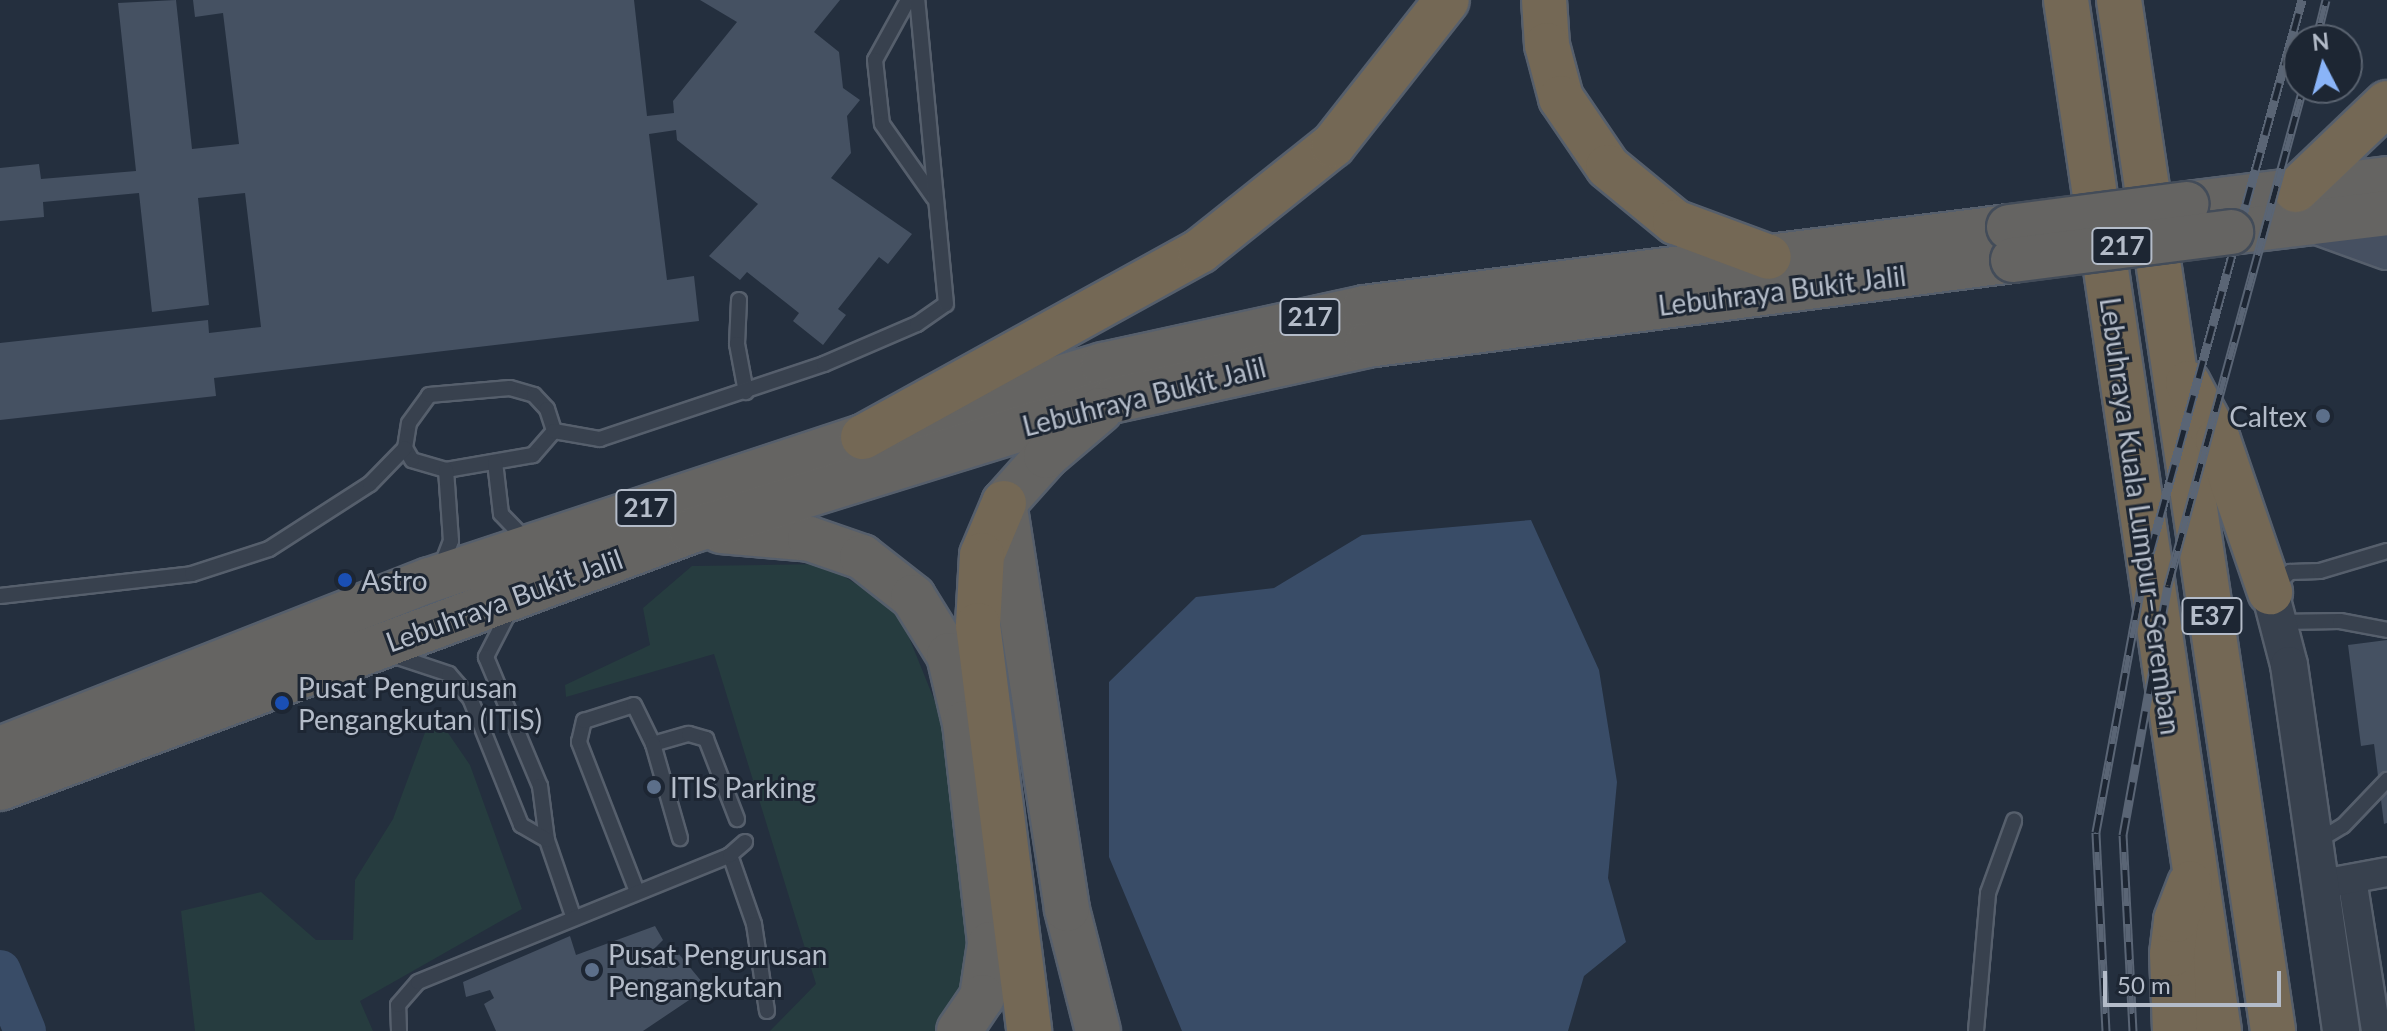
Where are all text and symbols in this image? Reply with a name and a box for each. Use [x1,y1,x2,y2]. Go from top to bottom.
north arrow [2283,24,2363,104]
text: N [2311,27,2330,56]
road number: 217 [2090,224,2154,268]
street label: Lebuhraya Bukit Jalil [1656,258,1908,322]
road number: 217 [1278,295,1342,339]
street label: Lebuhraya Kuala Lumpur–Seremban [2094,295,2188,737]
street label: Lebuhraya Bukit Jalil [1018,349,1270,443]
place label: Caltex [2229,399,2307,433]
marker: Caltex [2314,407,2332,425]
road number: 217 [614,486,678,530]
street label: Lebuhraya Bukit Jalil [381,541,627,659]
place label: Astro [361,563,428,597]
marker: Astro [336,571,354,589]
road number: E37 [2180,594,2244,638]
place label: Pusat Pengurusan Pengangkutan (ITIS) [298,670,542,736]
marker: Pusat Pengurusan Pengangkutan (ITIS) [273,694,291,712]
place label: ITIS Parking [670,770,816,804]
marker: ITIS Parking [645,778,663,796]
place label: Pusat Pengurusan Pengangkutan [608,937,827,1003]
scale bar [2107,955,2285,1005]
marker: Pusat Pengurusan Pengangkutan [583,961,601,979]
text: 50 m [2117,970,2171,999]

